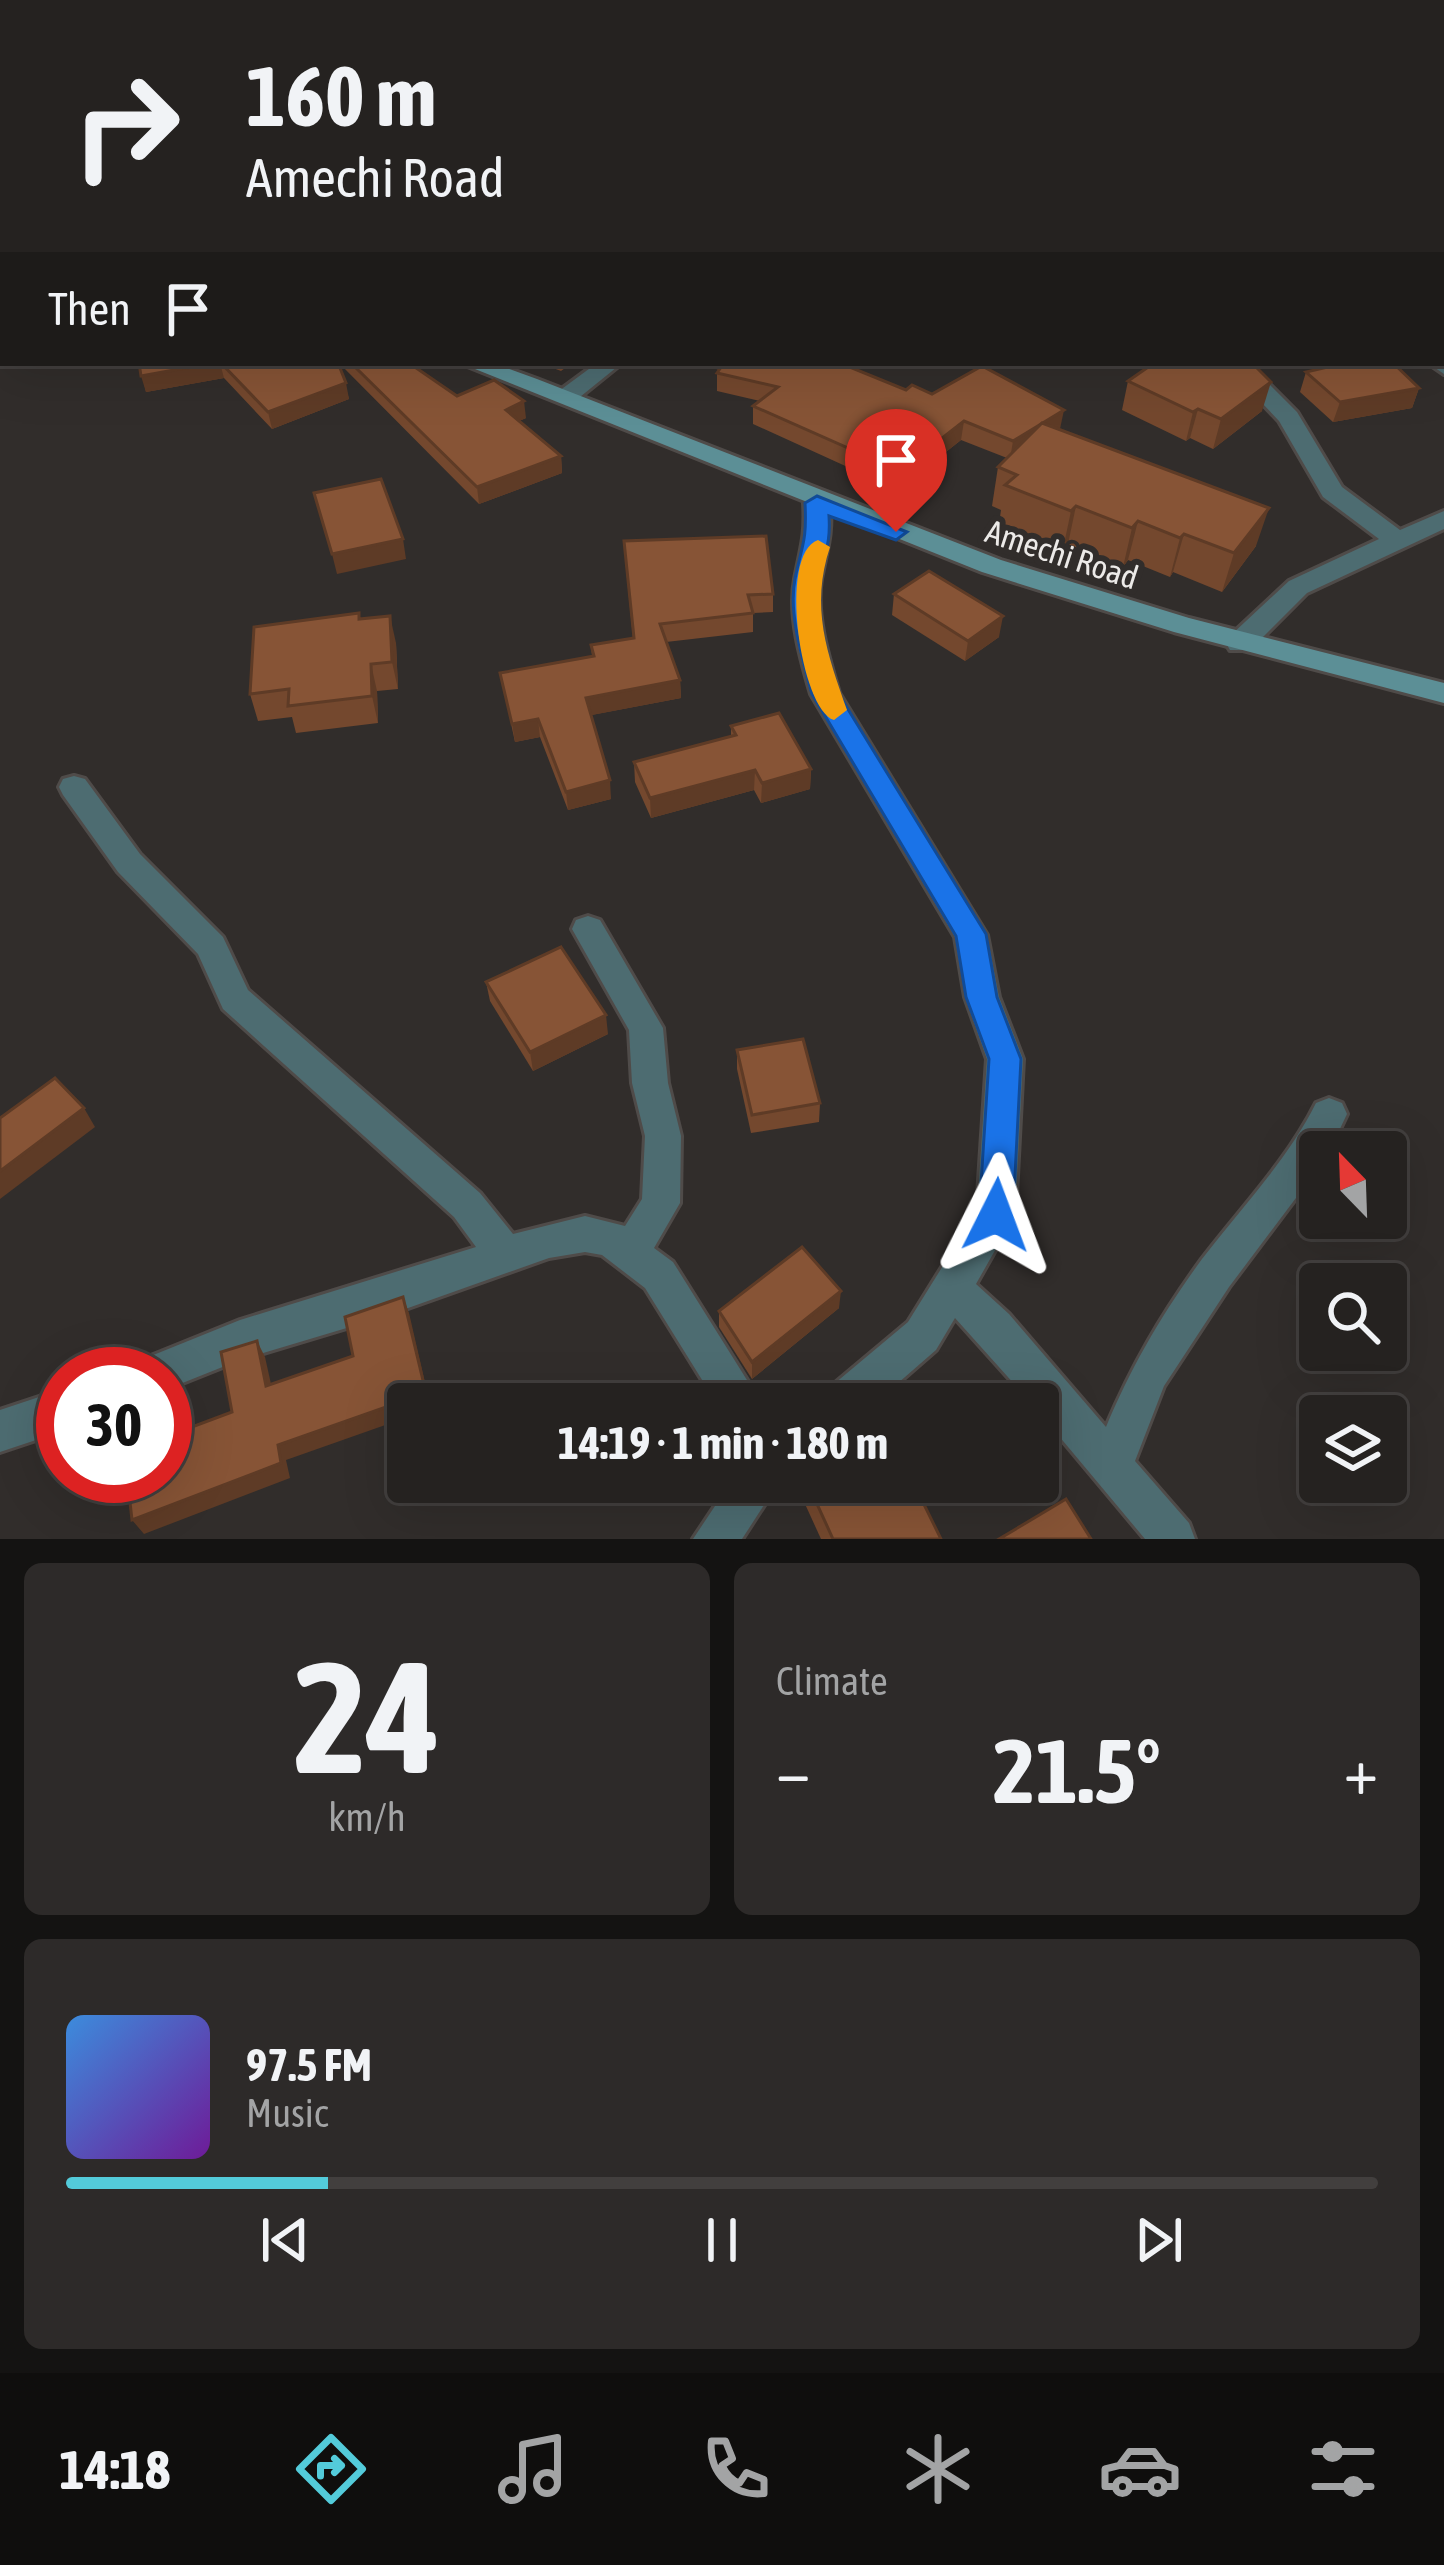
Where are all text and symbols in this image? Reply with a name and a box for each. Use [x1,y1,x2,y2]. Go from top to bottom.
icon: right [48,48,204,204]
text: 160 m [246,48,436,144]
text: Amechi Road [246,147,505,208]
icon: arrive [155,276,221,342]
text: Then [48,283,131,335]
pin [845,409,947,532]
icon: arrive [863,427,929,493]
street label: Amechi Road [981,512,1143,596]
north arrow [1299,1131,1407,1239]
map controls [1299,1131,1407,1503]
position arrow [933,1152,1059,1278]
button: search [1299,1263,1407,1371]
speed limit sign: 30 [36,1347,192,1503]
button: layers [1299,1395,1407,1503]
text: 14:19 · 1 min · 180 m [558,1417,888,1469]
text: 24 [294,1627,440,1806]
text: Climate [776,1659,888,1703]
text: 21.5° [993,1719,1161,1822]
text: − [776,1732,810,1808]
text: + [1344,1732,1378,1808]
text: km/h [328,1795,406,1839]
text: 97.5 FM [246,2039,372,2091]
text: Music [246,2091,328,2135]
icon: previous [252,2207,318,2273]
icon: pause [689,2207,755,2273]
icon: next [1126,2207,1192,2273]
icon: directions [289,2427,373,2511]
icon: music [491,2427,575,2511]
icon: phone [694,2427,778,2511]
icon: climate [896,2427,980,2511]
icon: car [1098,2427,1182,2511]
icon: filters [1301,2427,1385,2511]
text: 14:18 [59,2439,170,2500]

